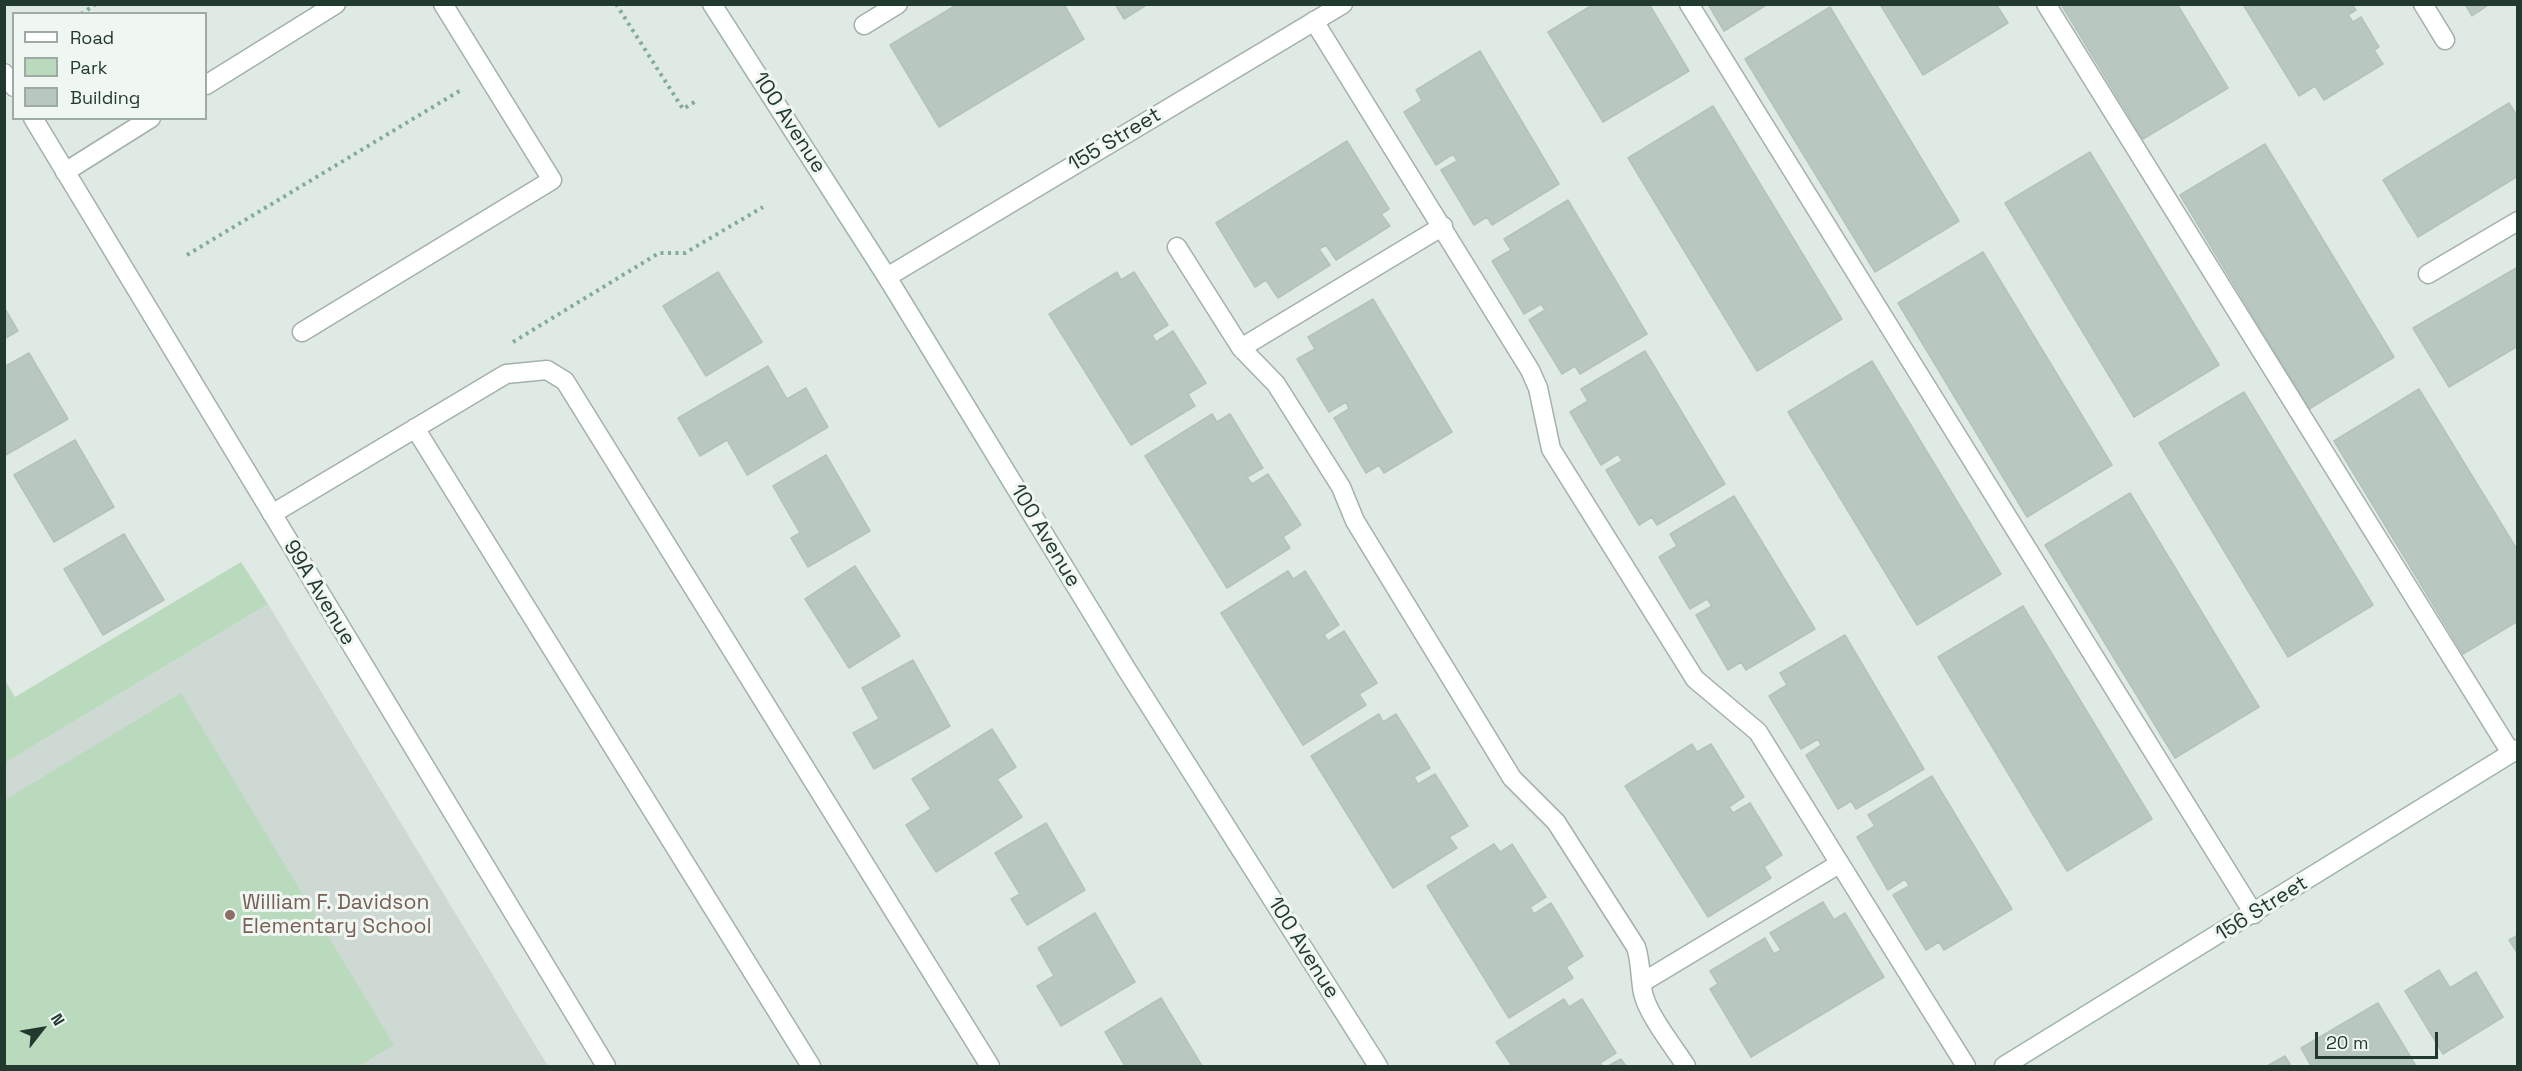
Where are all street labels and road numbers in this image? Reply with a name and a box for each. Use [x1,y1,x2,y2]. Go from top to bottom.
street label: 100 Avenue [747,68,831,178]
street label: 155 Street [1064,103,1166,177]
street label: 100 Avenue [1005,480,1085,592]
street label: 99A Avenue [278,536,360,650]
street label: 156 Street [2211,871,2313,947]
street label: 100 Avenue [1262,892,1344,1004]

